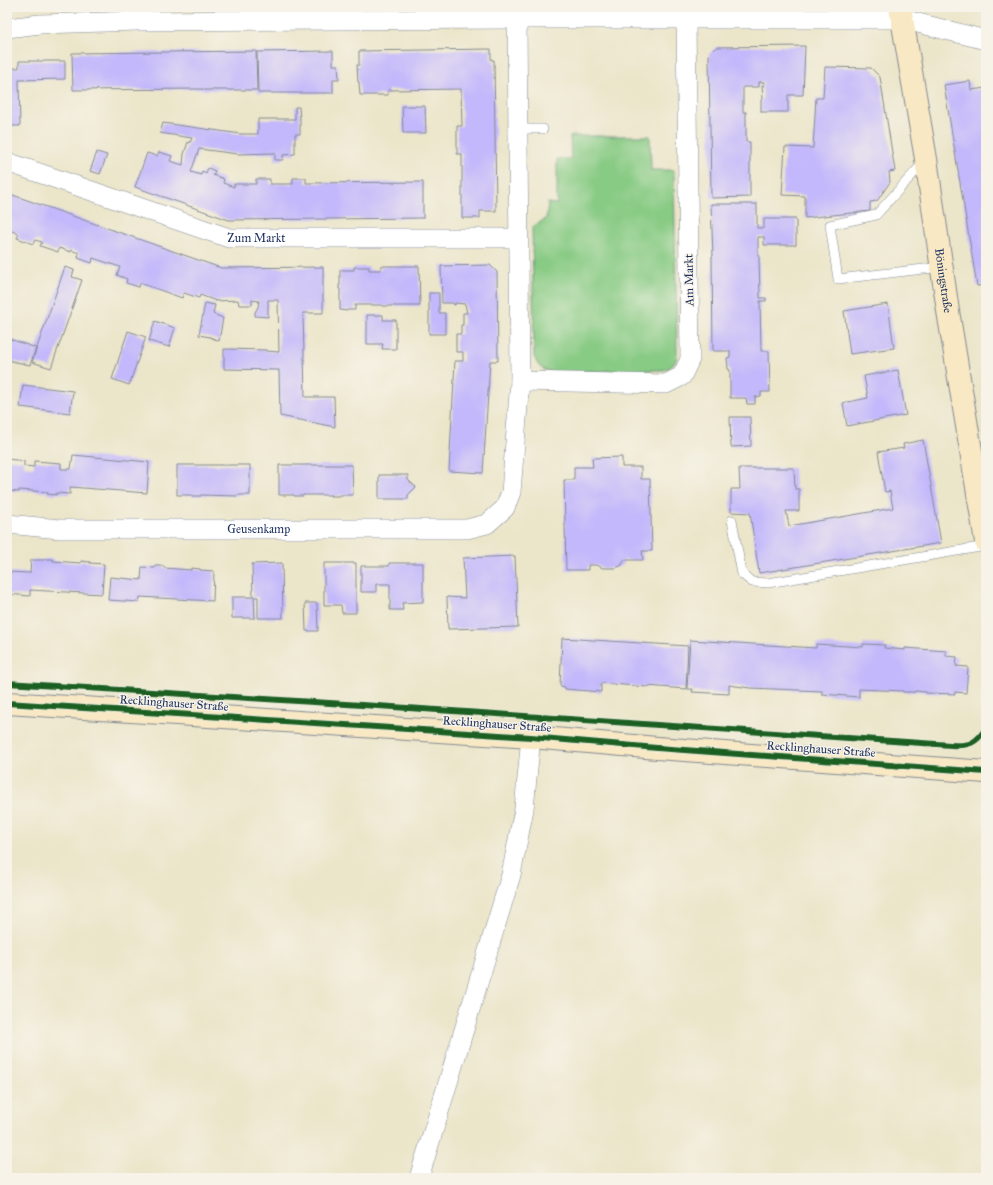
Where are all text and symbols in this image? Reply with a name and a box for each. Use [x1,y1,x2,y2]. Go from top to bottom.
street label: Zum Markt [227,231,286,245]
street label: Böningstraße [932,247,955,314]
street label: Am Markt [682,253,696,307]
street label: Geusenkamp [227,522,290,536]
street label: Recklinghauser Straße [119,692,229,715]
street label: Recklinghauser Straße [442,713,552,736]
street label: Recklinghauser Straße [766,738,876,761]

